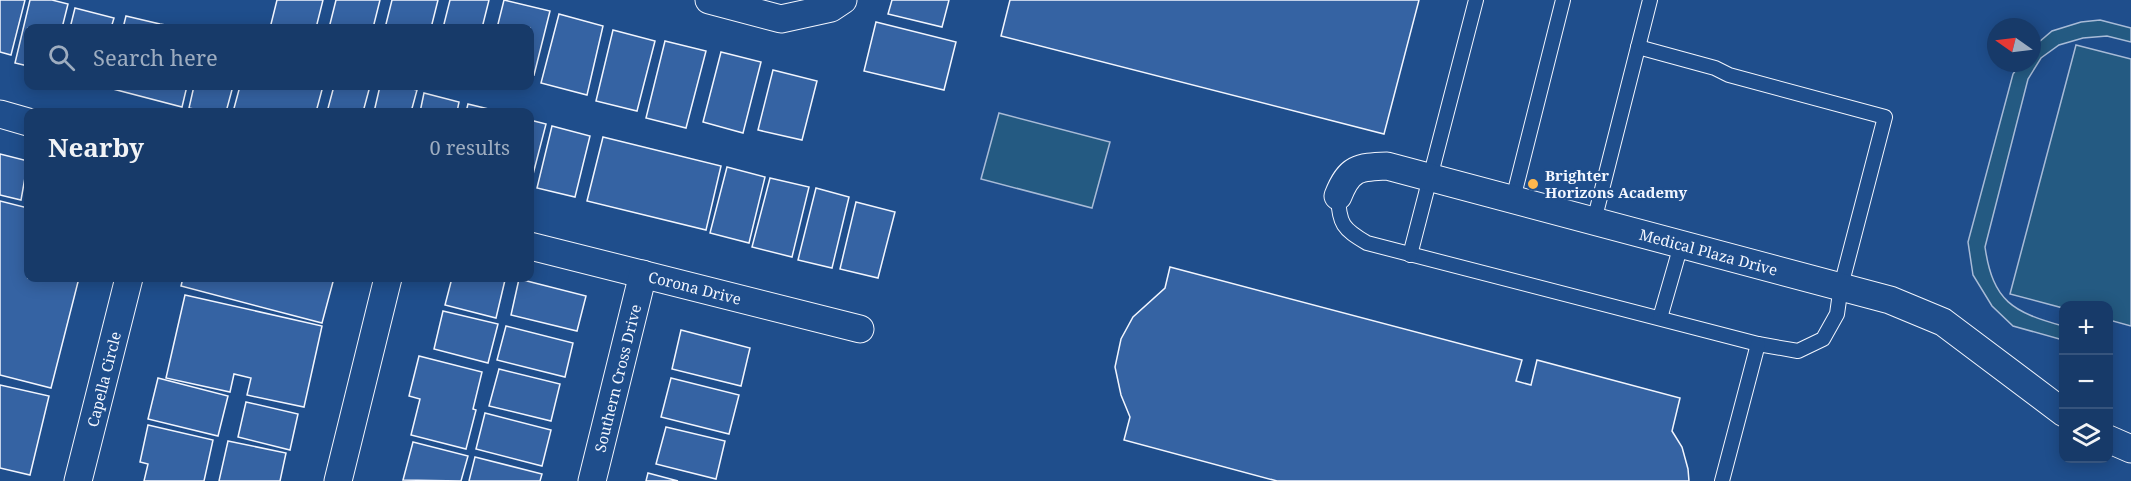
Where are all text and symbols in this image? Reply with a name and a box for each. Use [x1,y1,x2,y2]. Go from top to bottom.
north arrow [1987,18,2041,72]
search box [24,24,534,90]
icon: search [45,41,78,74]
text: Search here [93,42,218,72]
text: Nearby [48,129,144,165]
text: 0 results [430,134,510,161]
place label: Brighter Horizons Academy [1545,165,1688,202]
marker: Brighter Horizons Academy [1526,177,1540,191]
street label: Medical Plaza Drive [1637,224,1780,280]
street label: Corona Drive [646,266,743,309]
map controls [2059,301,2113,463]
button: + [2059,301,2113,355]
street label: Southern Cross Drive [589,302,645,454]
street label: Capella Circle [82,329,125,429]
button: − [2059,355,2113,409]
button: layers [2059,409,2113,463]

